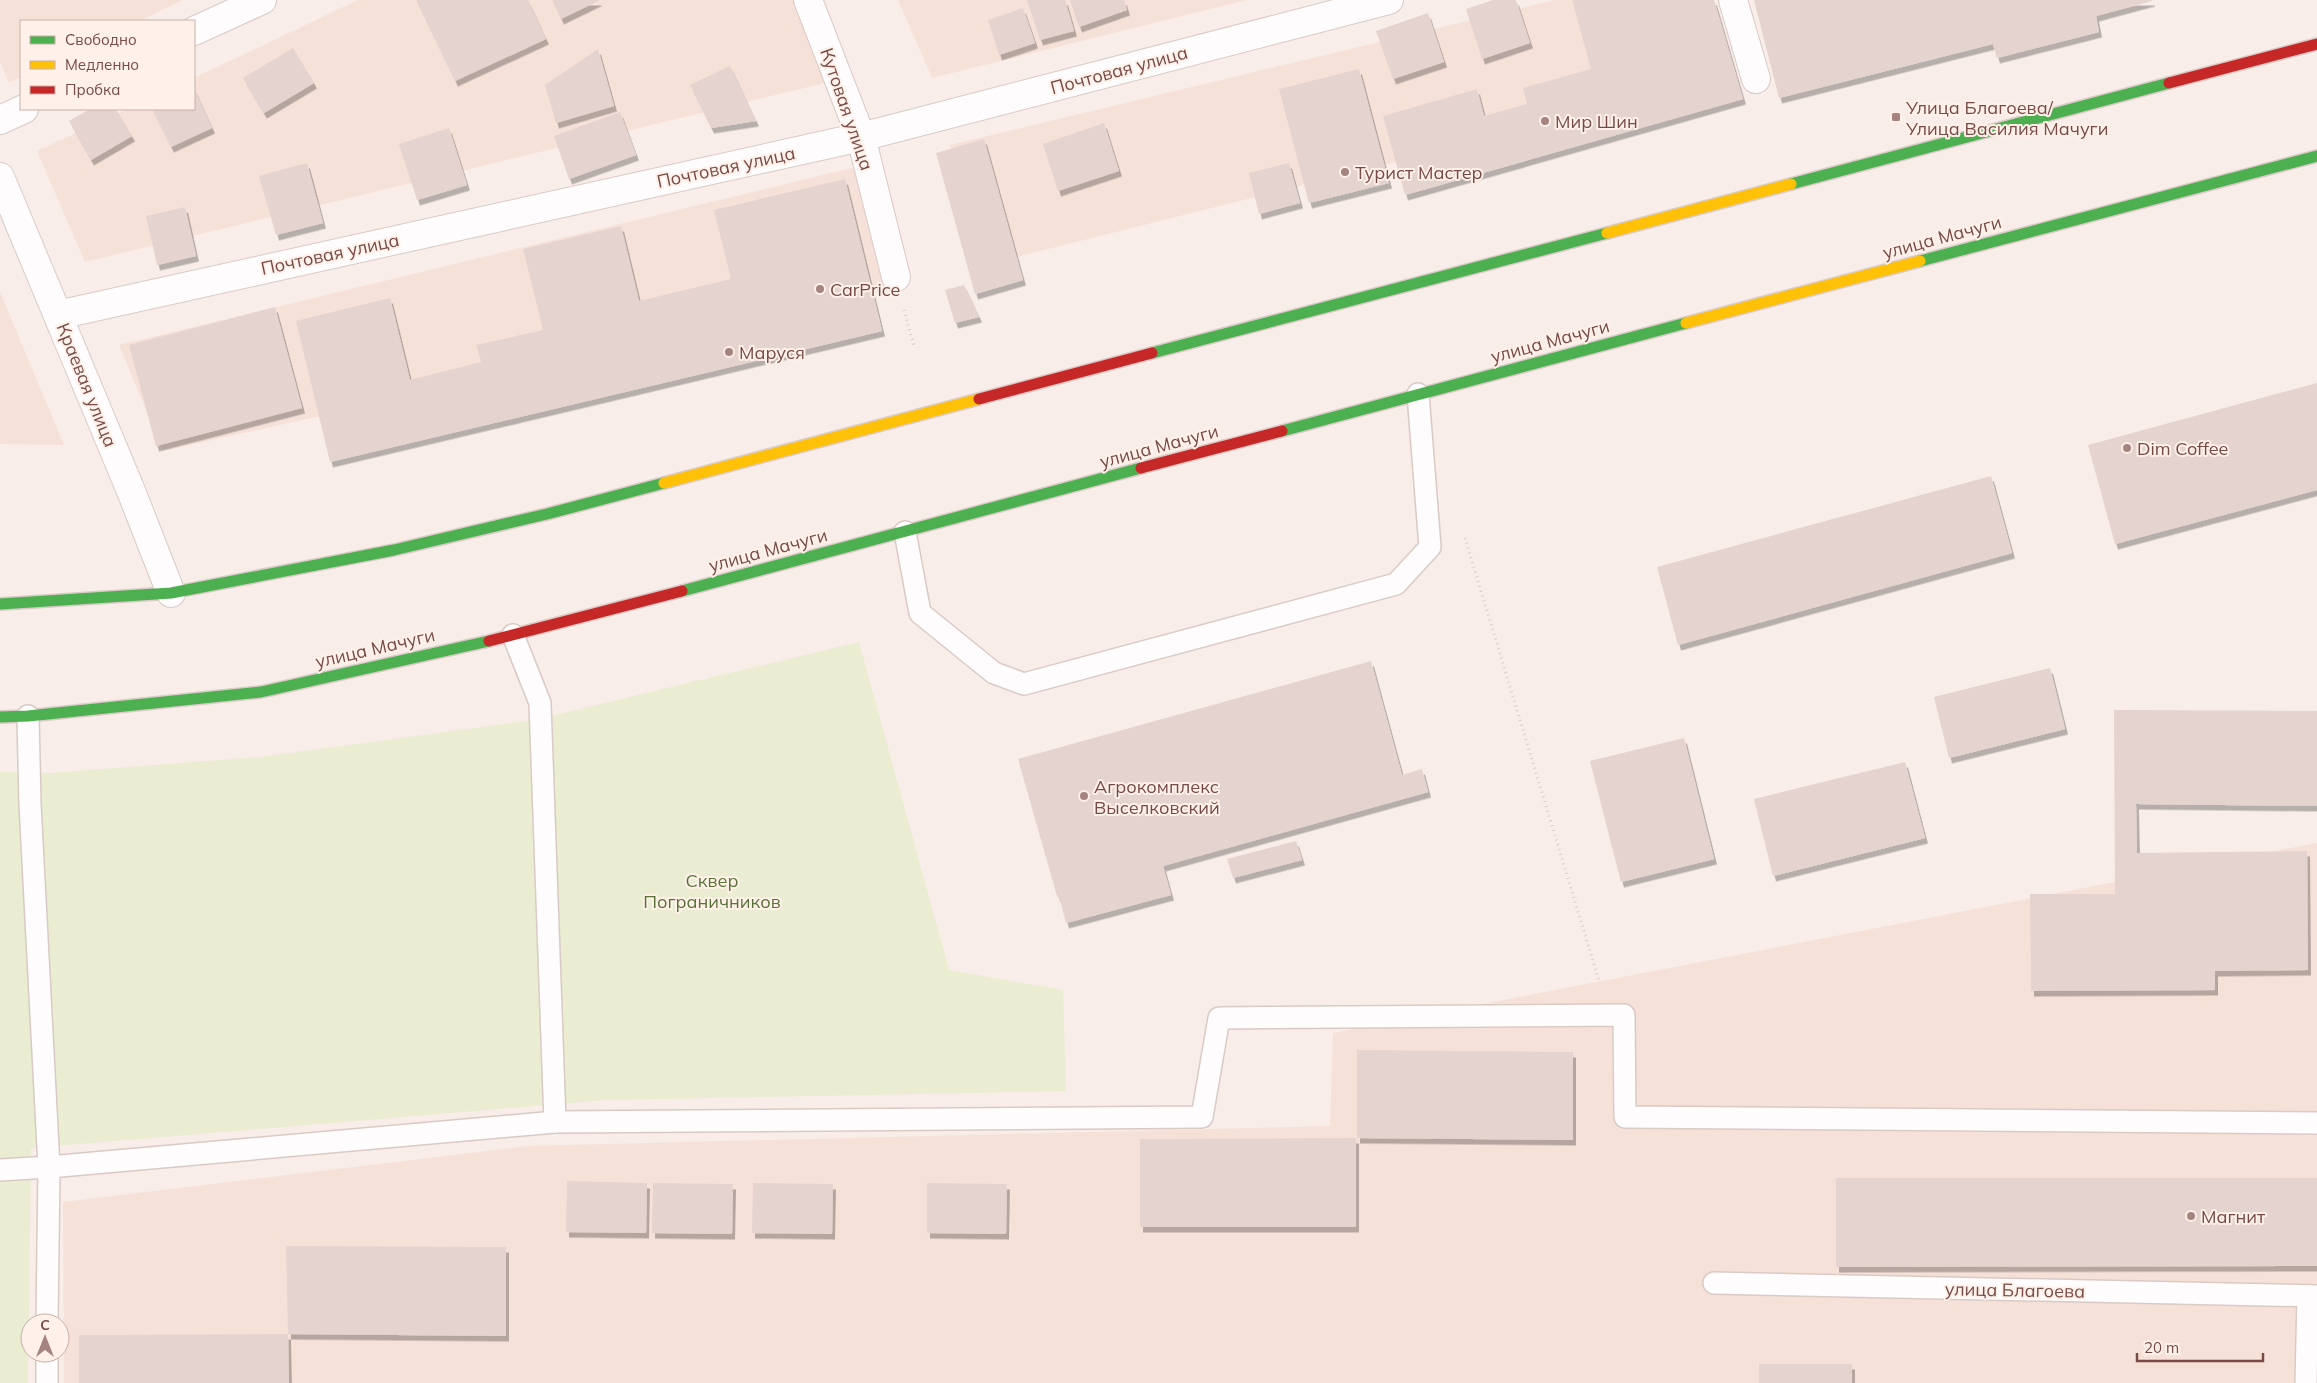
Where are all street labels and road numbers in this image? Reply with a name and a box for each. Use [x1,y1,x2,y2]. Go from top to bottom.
street label: Почтовая улица [1048,41,1190,99]
street label: Кутовая улица [815,45,879,173]
street label: Почтовая улица [655,141,797,193]
street label: улица Мачуги [1880,210,2004,264]
street label: Почтовая улица [259,228,401,280]
street label: улица Мачуги [1488,314,1612,368]
street label: Краевая улица [52,320,122,450]
street label: улица Мачуги [1097,419,1221,473]
street label: улица Мачуги [706,523,830,577]
street label: улица Мачуги [313,623,437,673]
street label: улица Благоева [1945,1277,2085,1303]

